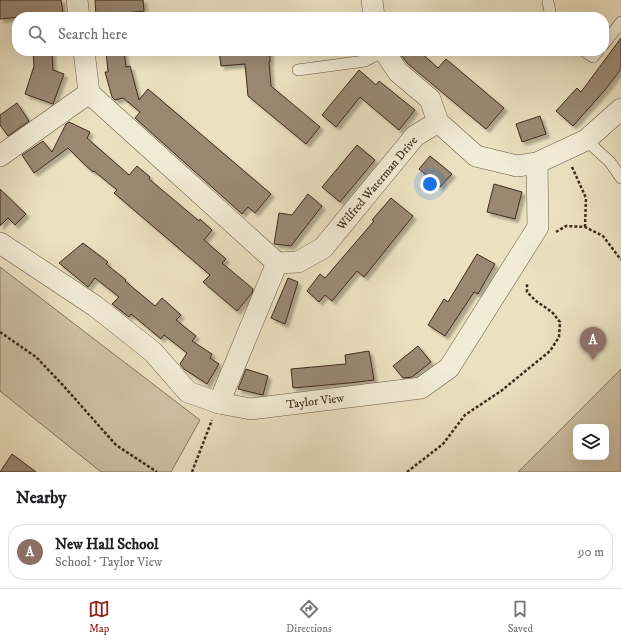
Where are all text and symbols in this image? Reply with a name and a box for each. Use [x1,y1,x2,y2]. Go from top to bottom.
search box [12,12,609,56]
icon: search [26,23,48,45]
text: Search here [58,25,127,44]
street label: Wilfred Waterman Drive [333,133,421,234]
your location [420,174,440,194]
pin: A [580,327,606,360]
street label: Taylor View [285,390,345,412]
map controls [573,424,609,460]
button: layers [573,424,609,460]
text: Nearby [16,487,66,509]
text: New Hall School [55,535,158,554]
text: A [26,544,34,560]
text: 90 m [578,544,604,560]
text: School · Taylor View [55,554,162,570]
tab: Map [88,598,110,636]
tab: Directions [286,598,332,636]
tab: Saved [508,598,533,636]

